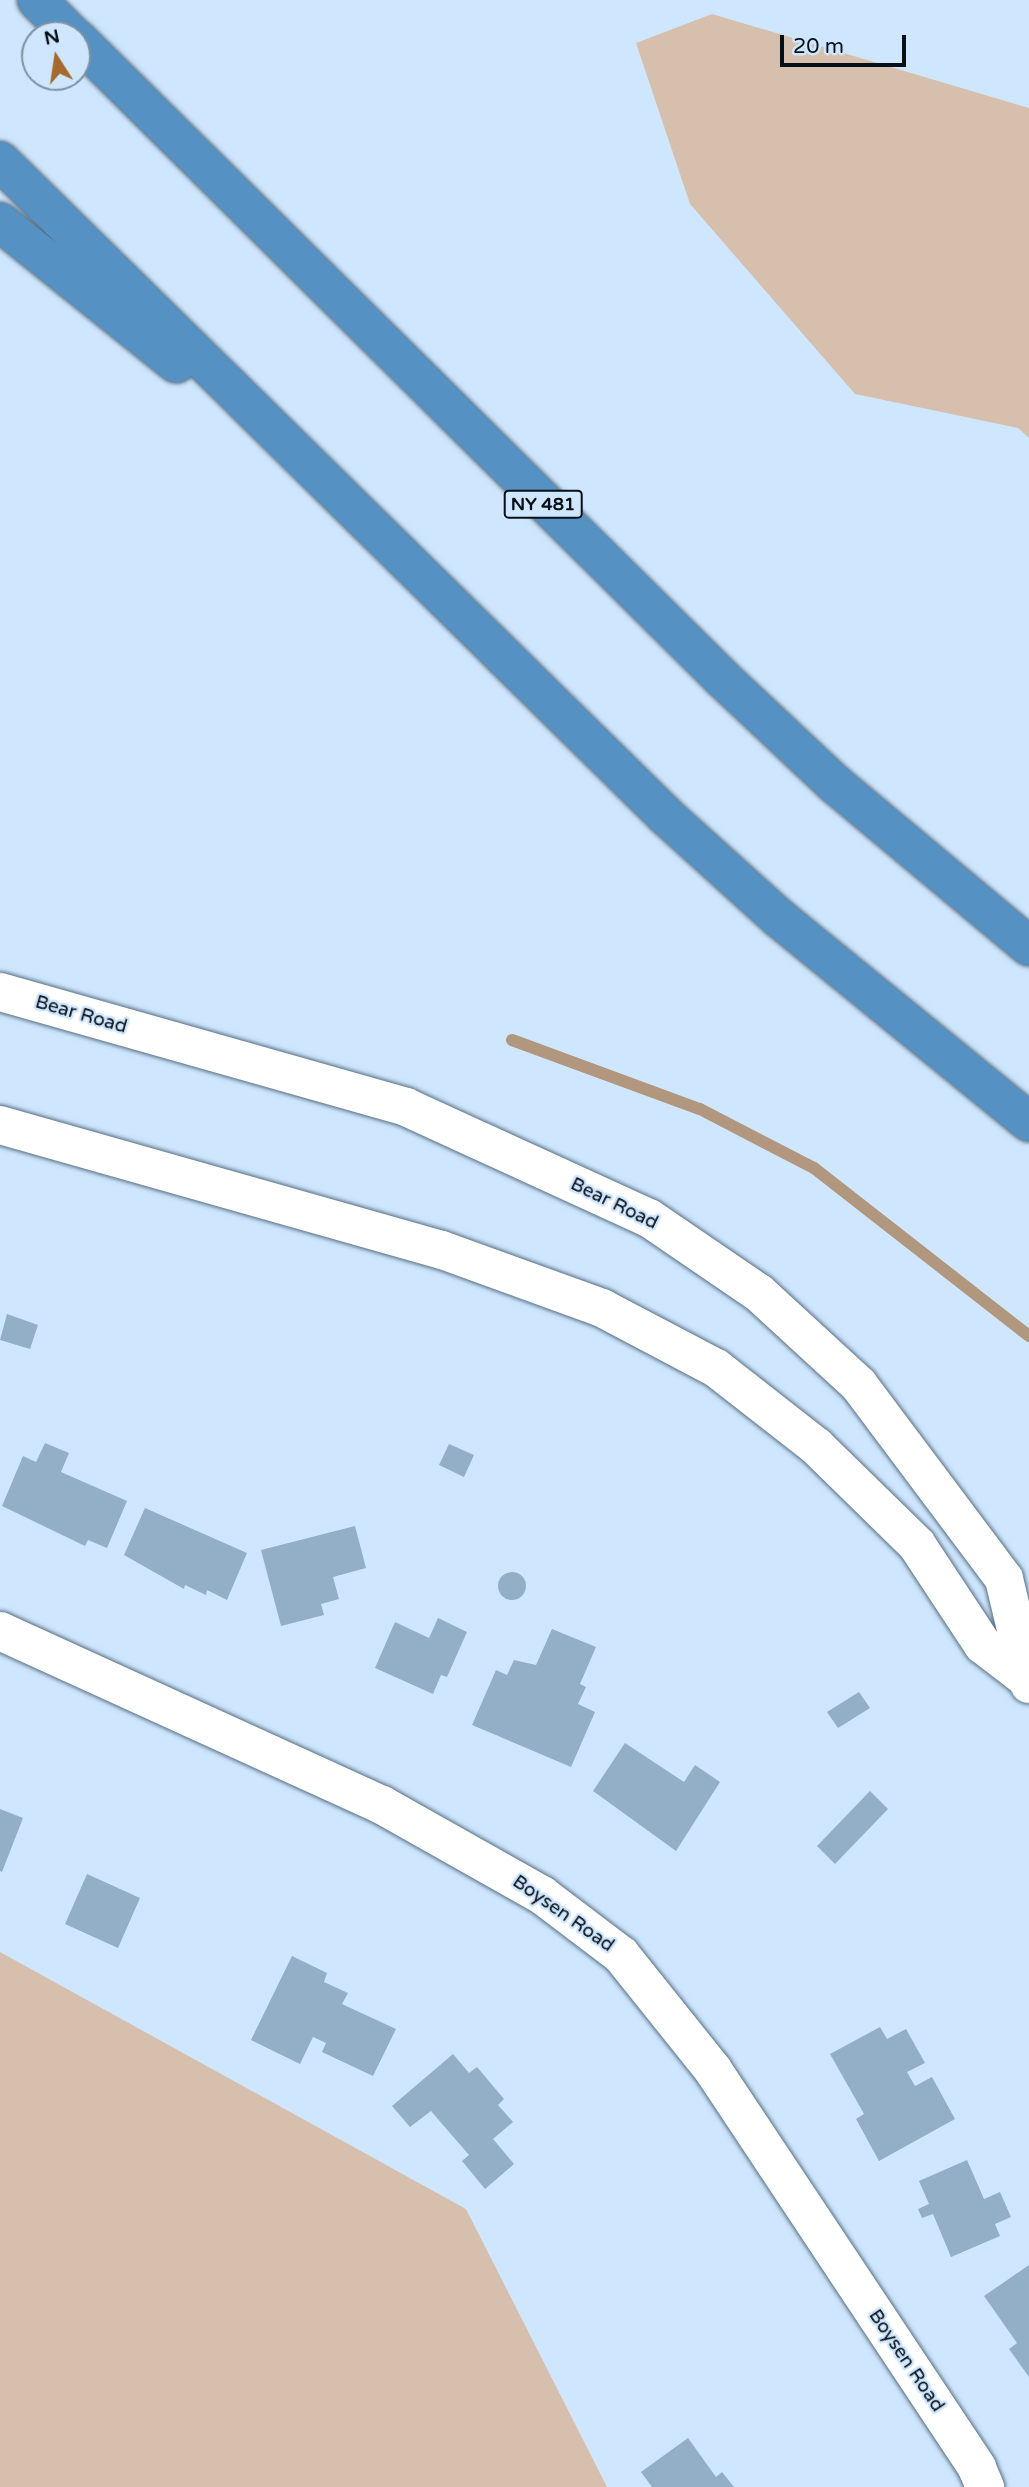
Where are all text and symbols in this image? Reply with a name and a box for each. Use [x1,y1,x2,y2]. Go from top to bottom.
north arrow [21,21,91,91]
scale bar [784,21,910,65]
text: N [42,25,62,50]
text: 20 m [793,34,844,59]
road number: NY 481 [503,490,583,518]
street label: Bear Road [32,991,130,1039]
street label: Bear Road [567,1173,661,1235]
street label: Boysen Road [508,1871,618,1957]
street label: Boysen Road [863,2305,949,2417]

